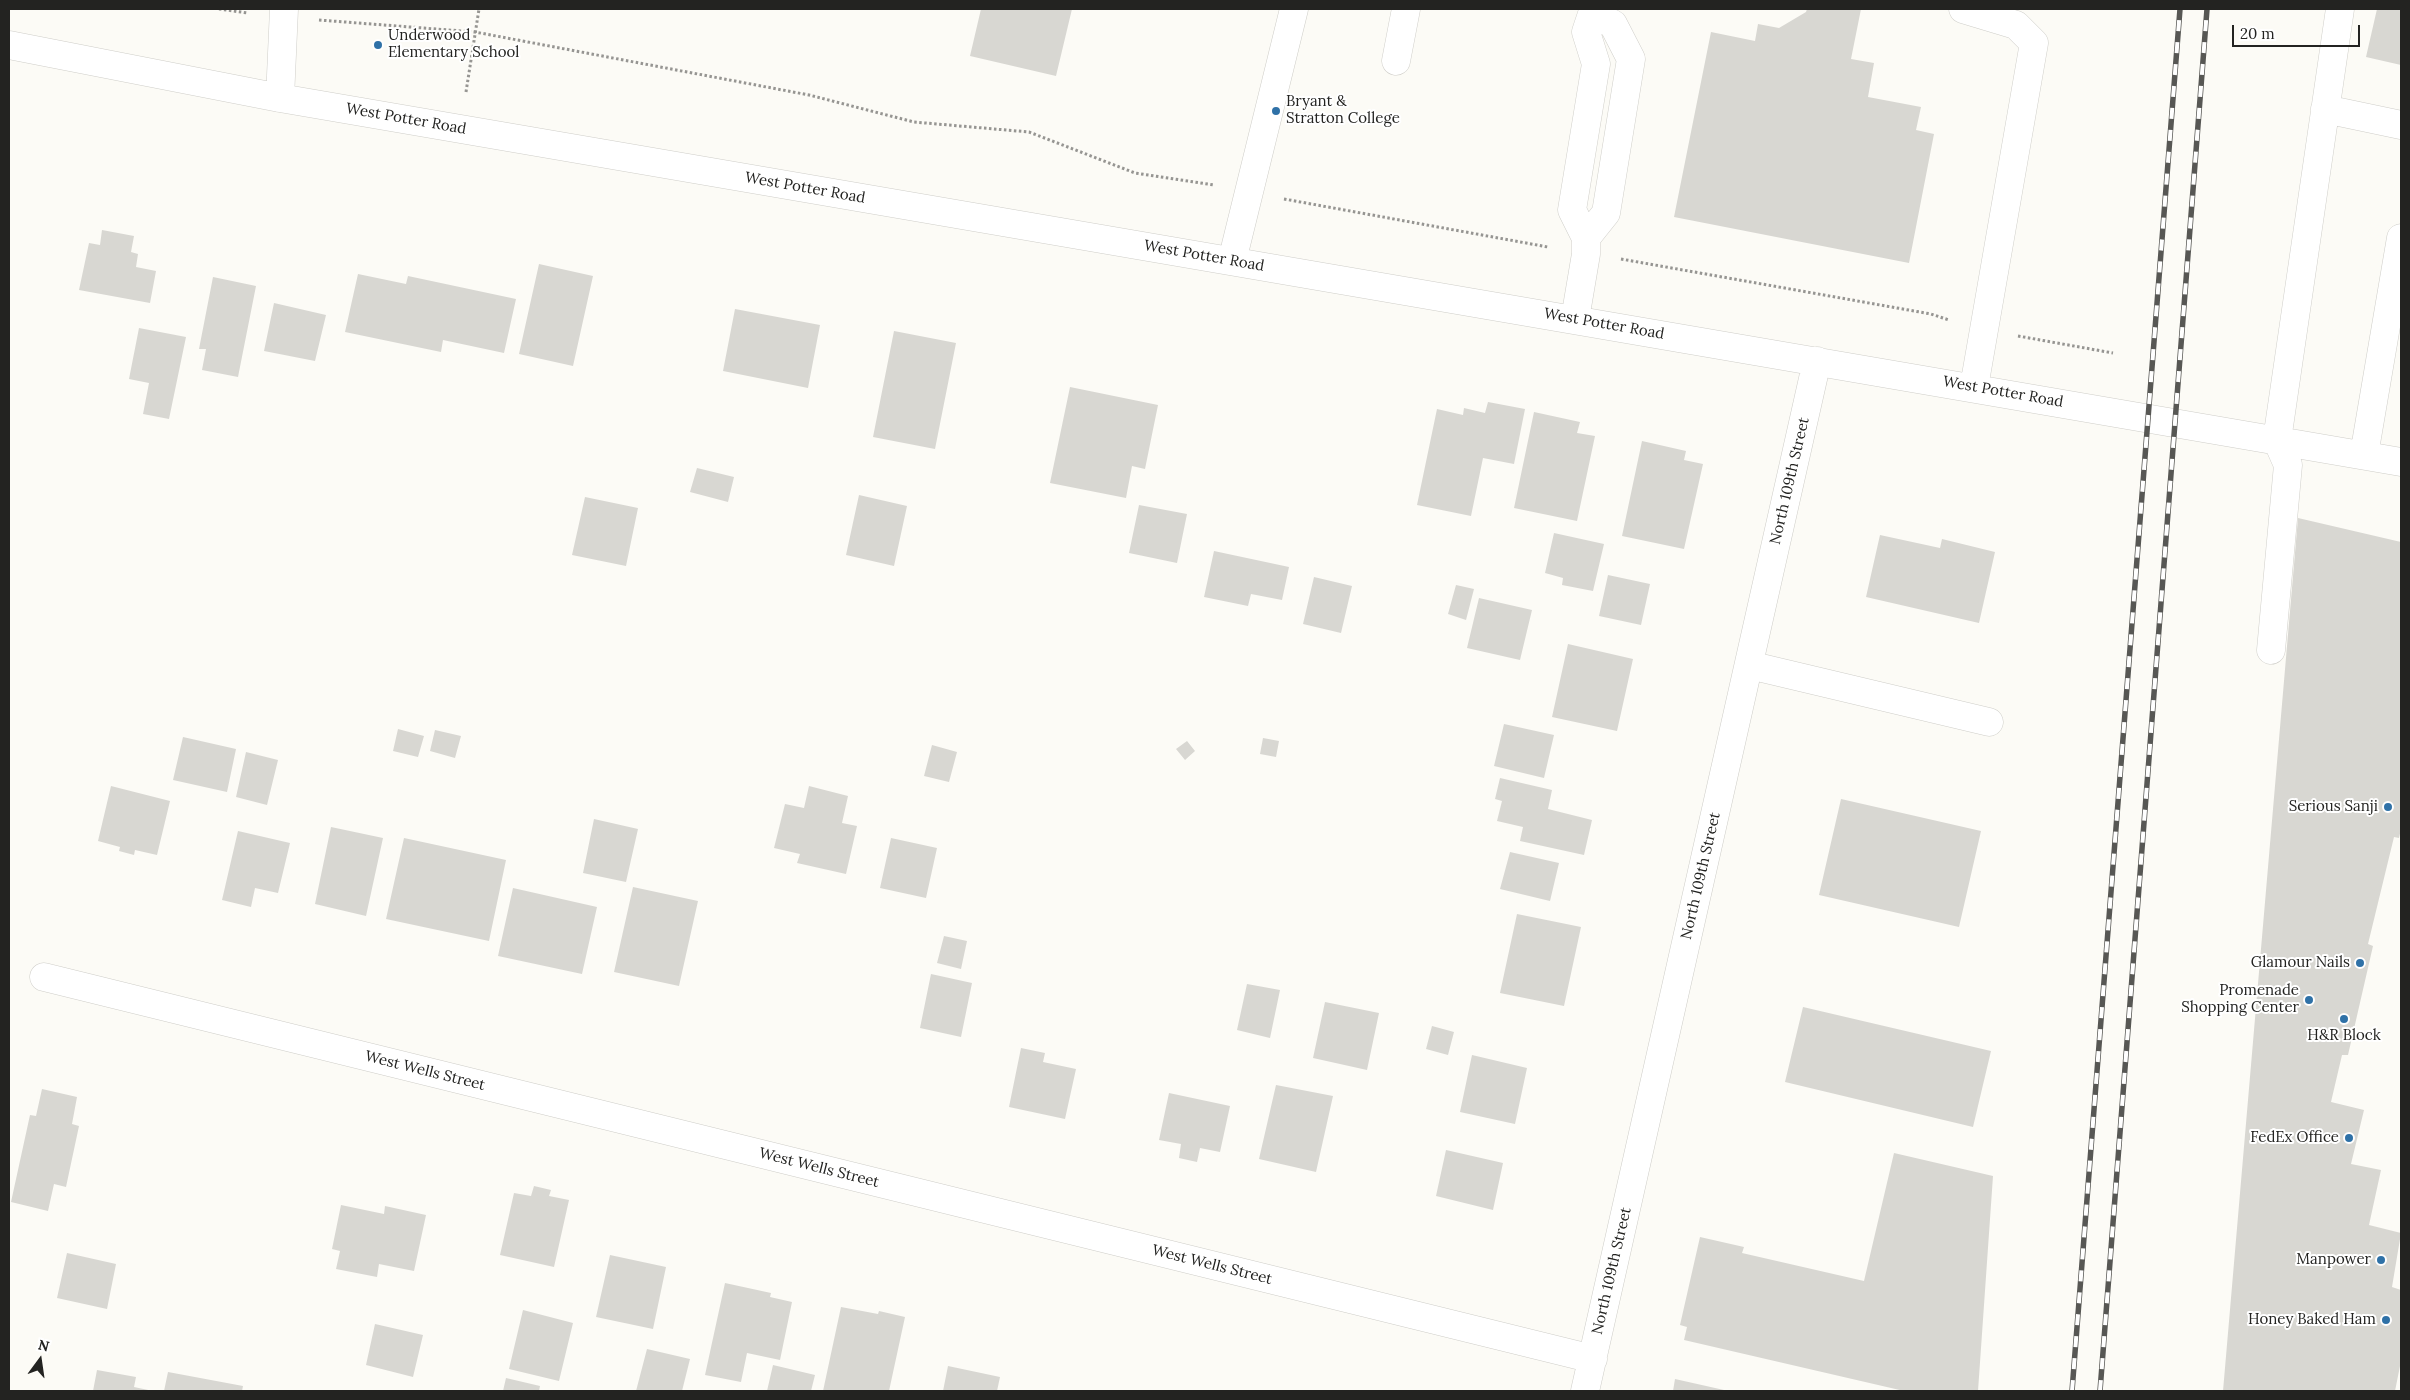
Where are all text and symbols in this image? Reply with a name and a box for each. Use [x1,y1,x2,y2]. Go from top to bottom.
scale bar [2235,15,2362,47]
text: 20 m [2240,24,2275,43]
place label: Underwood Elementary School [388,27,519,62]
marker: Underwood Elementary School [372,39,384,51]
place label: Bryant & Stratton College [1286,93,1400,128]
street label: West Potter Road [344,100,468,138]
marker: Bryant & Stratton College [1270,105,1282,117]
street label: West Potter Road [743,169,867,207]
street label: West Potter Road [1142,237,1266,275]
street label: West Potter Road [1542,305,1666,343]
street label: West Potter Road [1941,373,2065,411]
street label: North 109th Street [1767,416,1813,546]
place label: Serious Sanji [2289,798,2378,816]
marker: Serious Sanji [2382,801,2394,813]
street label: North 109th Street [1678,811,1724,941]
place label: Glamour Nails [2251,954,2350,972]
marker: Glamour Nails [2354,957,2366,969]
place label: Promenade Shopping Center [2181,982,2299,1017]
marker: Promenade Shopping Center [2303,994,2315,1006]
marker: H&R Block [2338,1013,2350,1025]
place label: H&R Block [2307,1027,2381,1045]
street label: West Wells Street [363,1047,487,1095]
place label: FedEx Office [2250,1129,2339,1147]
marker: FedEx Office [2343,1132,2355,1144]
street label: West Wells Street [757,1144,881,1192]
street label: North 109th Street [1589,1206,1635,1336]
street label: West Wells Street [1150,1241,1274,1289]
place label: Manpower [2296,1251,2371,1269]
marker: Manpower [2375,1254,2387,1266]
place label: Honey Baked Ham [2248,1311,2376,1329]
marker: Honey Baked Ham [2380,1314,2392,1326]
north arrow [15,1335,65,1385]
text: N [36,1335,51,1355]

